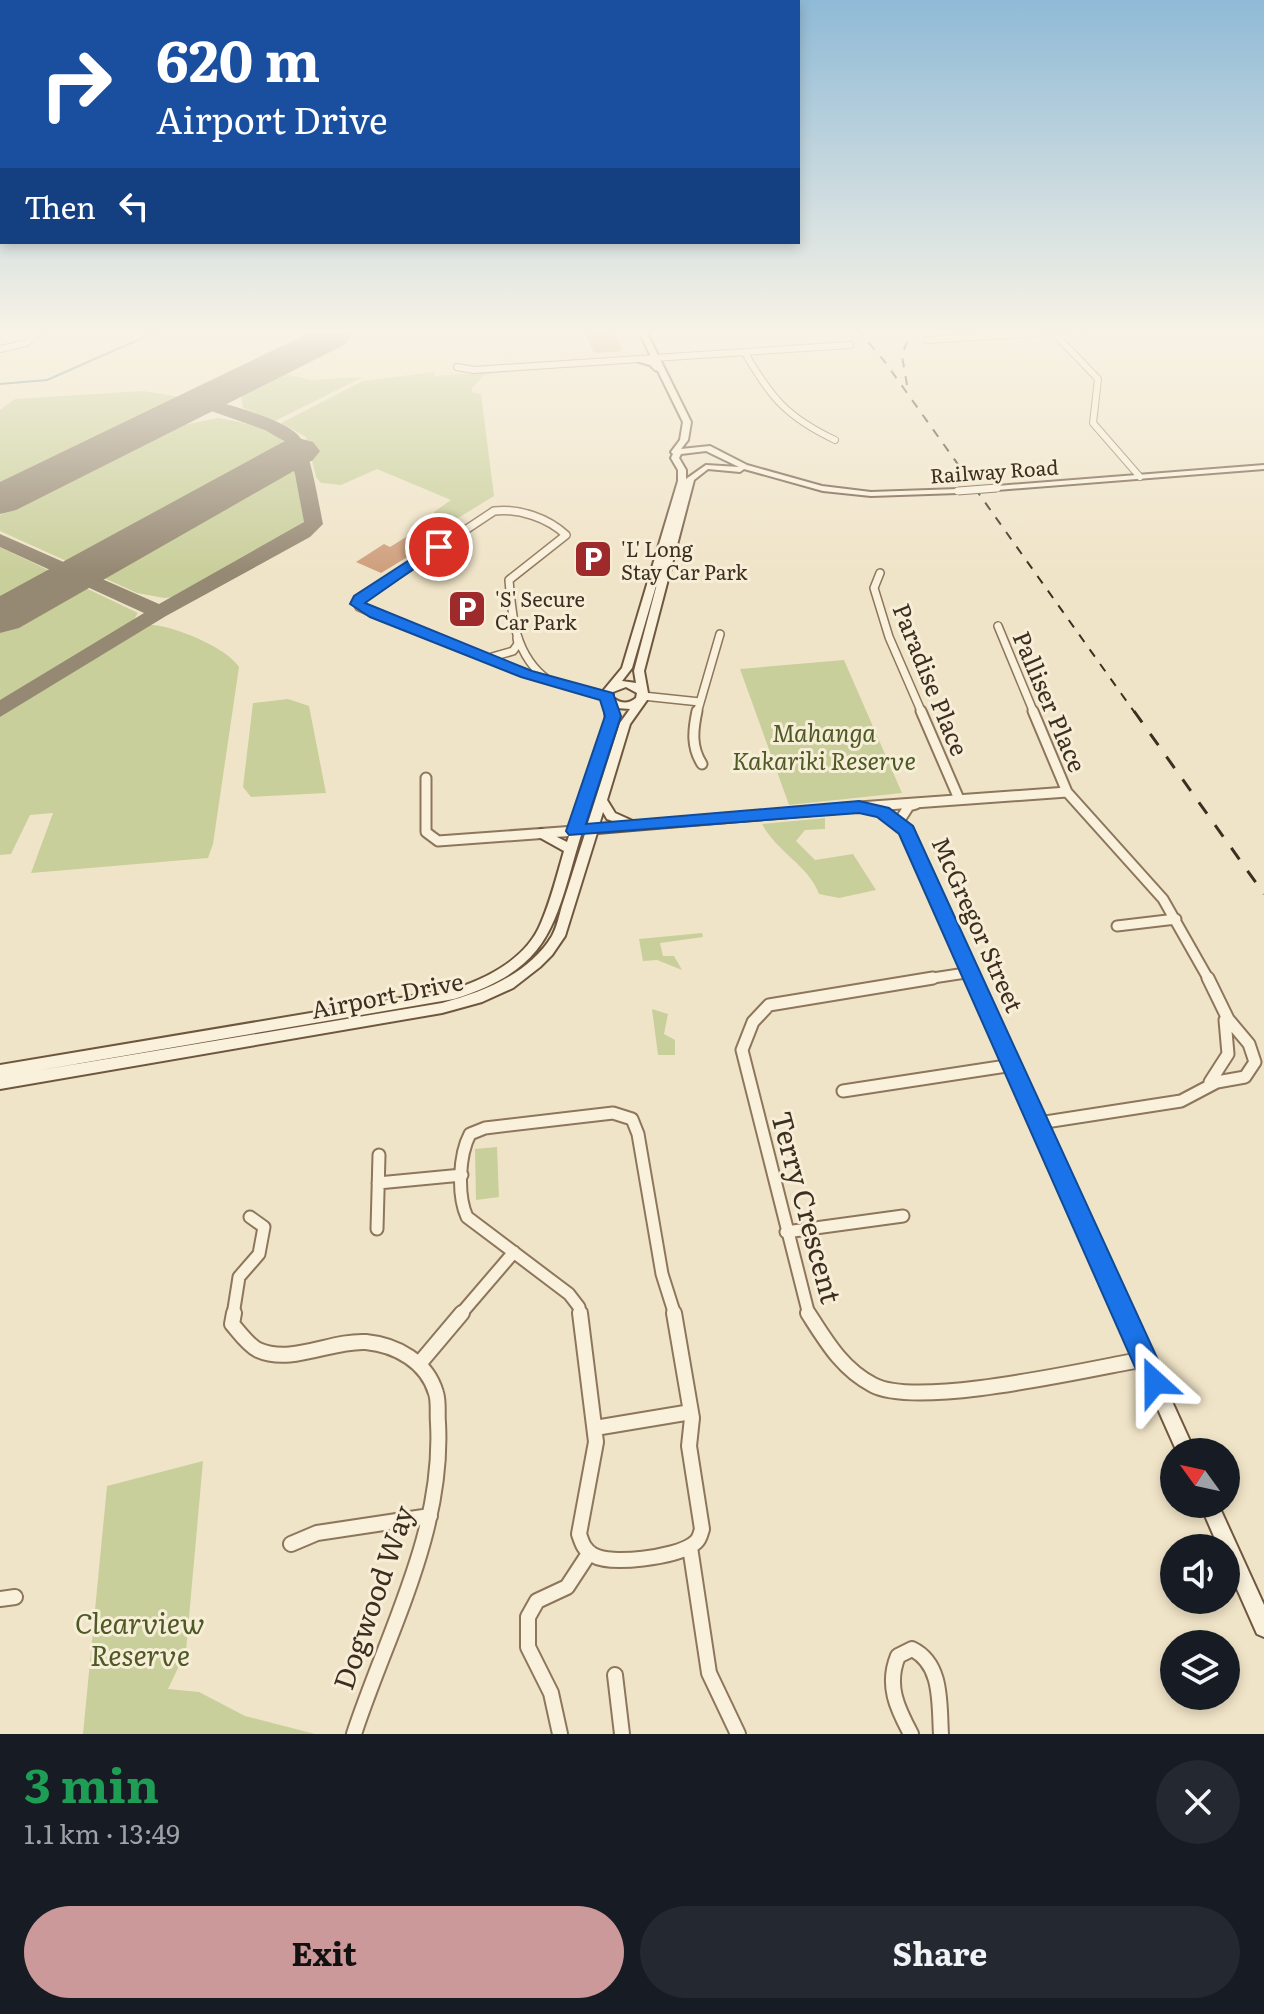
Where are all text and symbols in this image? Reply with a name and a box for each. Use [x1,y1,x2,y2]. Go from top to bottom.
text: 620 m [156,16,320,99]
icon: right [24,32,128,136]
text: Airport Drive [156,92,388,145]
text: Then [24,184,96,228]
icon: left [112,184,156,228]
street label: Railway Road [929,451,1059,489]
pin [405,513,473,581]
icon: arrive [417,525,461,569]
place label: 'L' Long Stay Car Park [621,533,748,586]
parking icon: 'L' Long Stay Car Park [572,538,614,580]
place label: 'S' Secure Car Park [495,583,585,636]
parking icon: 'S' Secure Car Park [446,588,488,630]
street label: Paradise Place [885,597,979,761]
street label: Palliser Place [1006,625,1096,777]
park label: Mahanga Kakariki Reserve [732,714,916,777]
street label: McGregor Street [925,831,1033,1018]
street label: Airport Drive [308,962,466,1026]
street label: Terry Crescent [762,1106,854,1309]
position arrow [1113,1340,1197,1424]
north arrow [1160,1438,1240,1518]
map controls [1160,1438,1240,1710]
street label: Dogwood Way [321,1498,423,1695]
button: sound [1160,1534,1240,1614]
park label: Clearview Reserve [75,1601,205,1675]
button: layers [1160,1630,1240,1710]
text: 3 min [24,1747,159,1818]
button: close [1156,1760,1240,1844]
text: 1.1 km · 13:49 [24,1813,180,1852]
button: Exit [24,1906,624,1998]
button: Share [640,1906,1240,1998]

